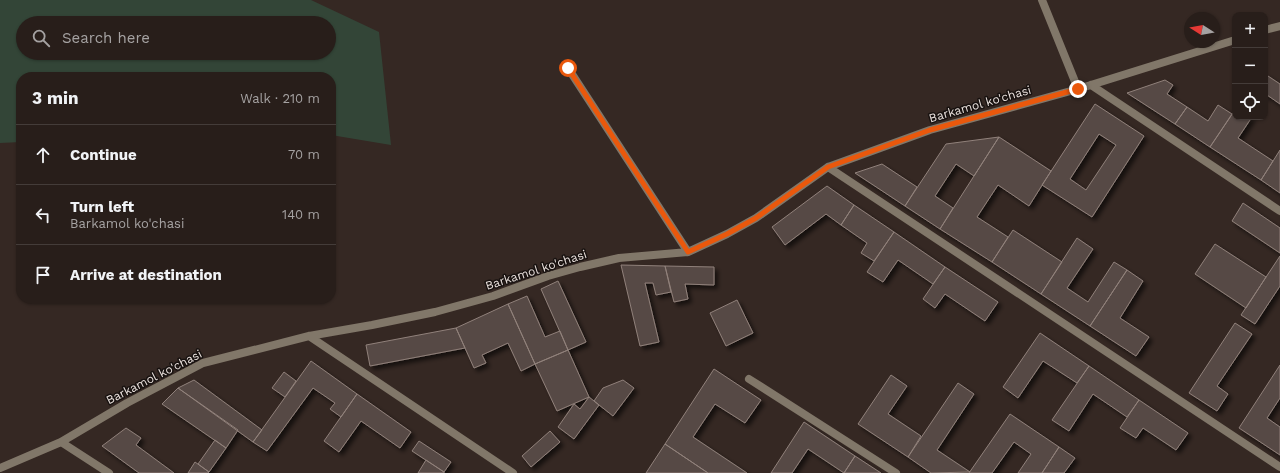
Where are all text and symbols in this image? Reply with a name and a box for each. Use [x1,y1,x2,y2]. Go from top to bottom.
north arrow [1184,12,1220,48]
map controls [1232,12,1268,120]
button: + [1232,12,1268,48]
search box [16,16,336,60]
icon: search [30,27,52,49]
text: Search here [62,29,150,47]
button: − [1232,48,1268,84]
route start [559,59,577,77]
route end [1069,80,1087,98]
street label: Barkamol ko'chasi [927,83,1033,125]
button: locate [1232,84,1268,120]
text: 3 min [32,88,78,108]
text: Walk · 210 m [240,91,320,106]
icon: ahead [32,144,54,166]
text: Continue [70,146,137,164]
text: 70 m [288,147,320,162]
text: Turn left [70,198,134,216]
icon: left [32,204,54,226]
text: 140 m [282,207,320,222]
text: Barkamol ko'chasi [70,216,184,231]
street label: Barkamol ko'chasi [484,247,588,293]
icon: arrive [32,264,54,286]
text: Arrive at destination [70,266,222,284]
street label: Barkamol ko'chasi [104,347,204,407]

